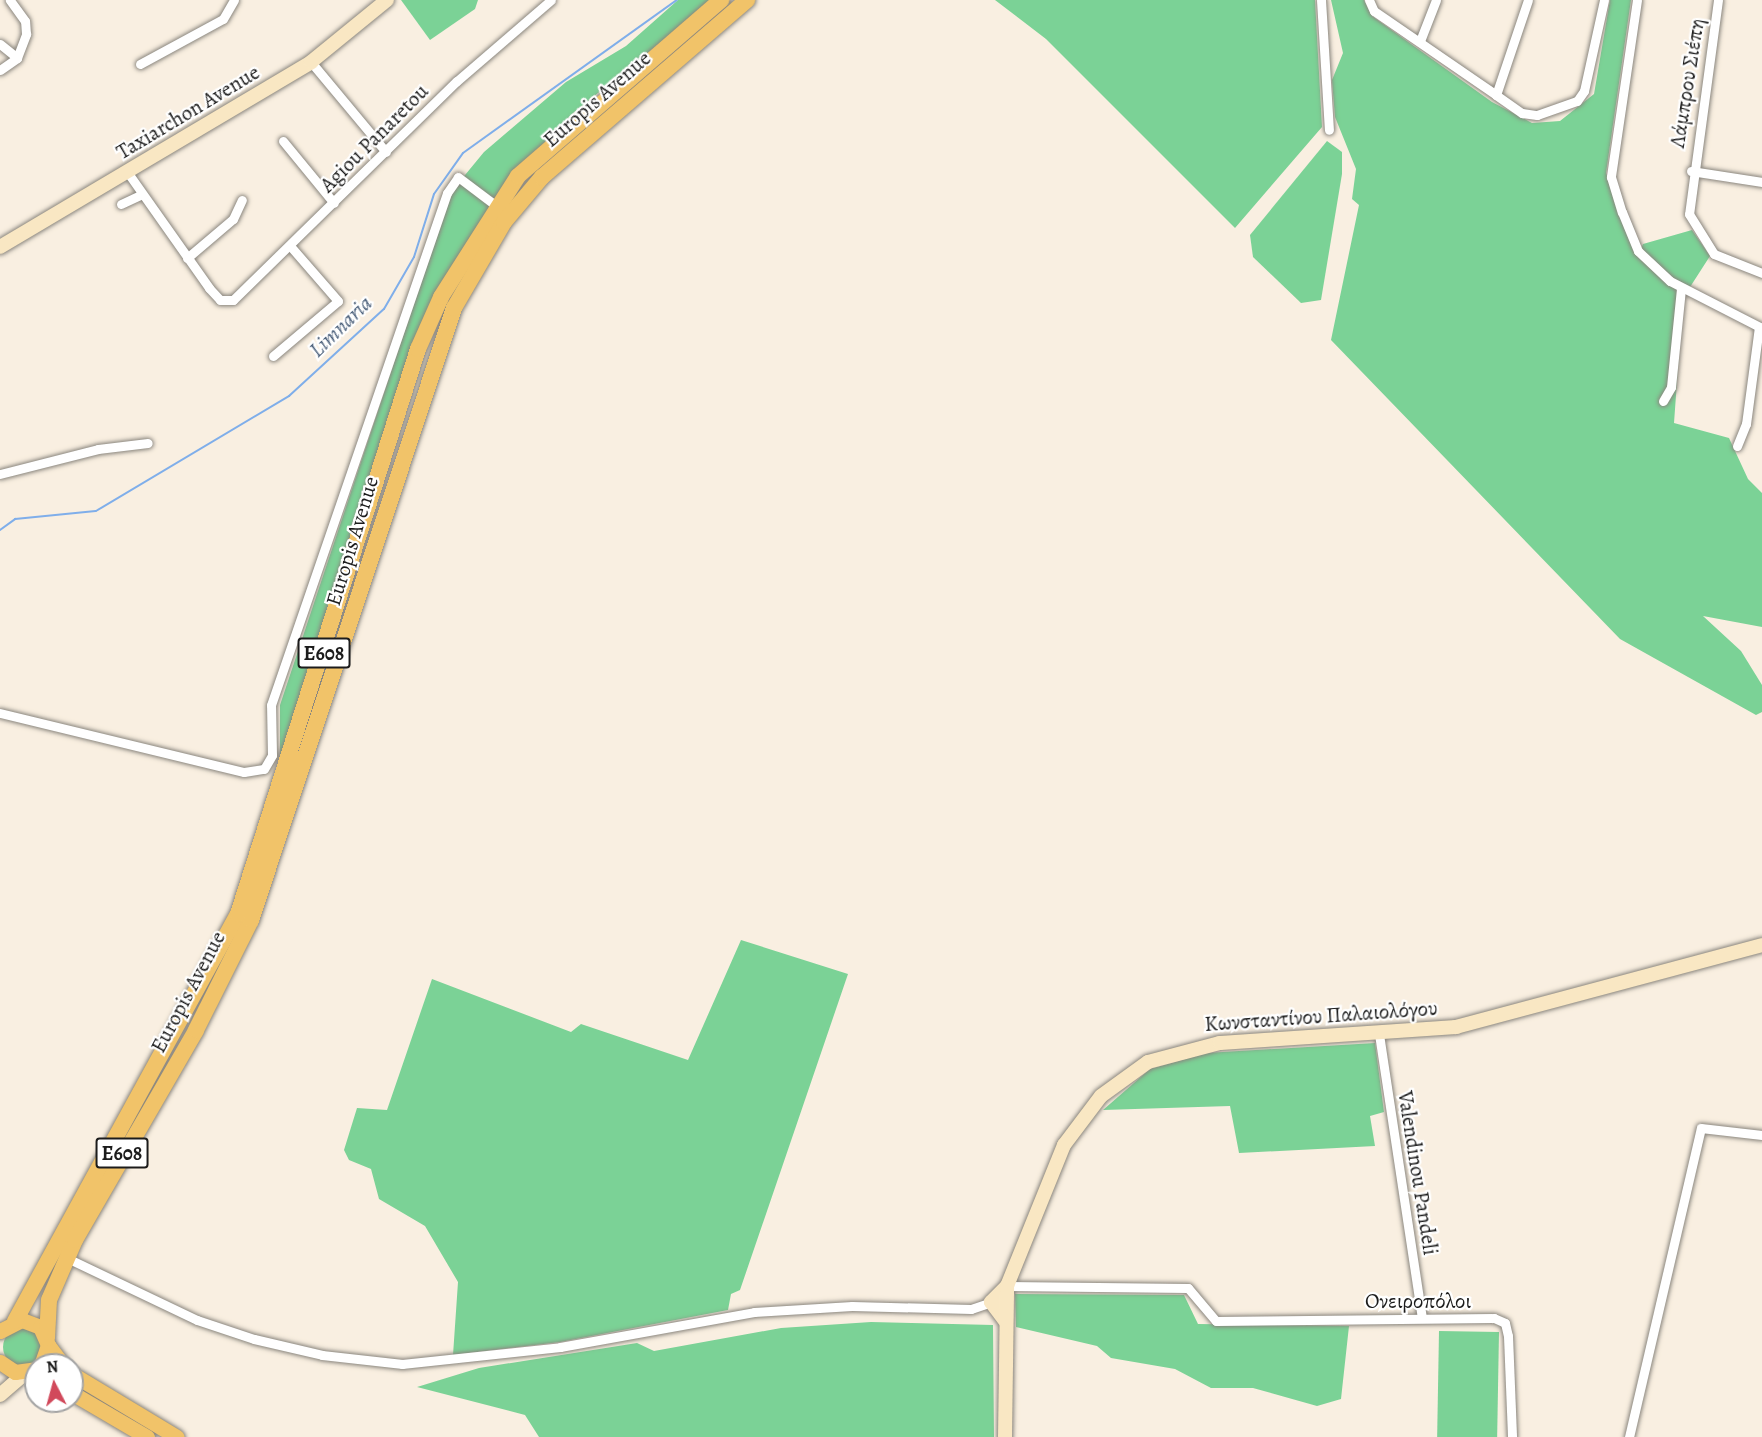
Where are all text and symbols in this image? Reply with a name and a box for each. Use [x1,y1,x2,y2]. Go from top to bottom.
street label: Λάμπρου Σιέπη [1664,17,1710,149]
street label: Europis Avenue [538,46,656,152]
street label: Taxiarchon Avenue [112,59,264,165]
street label: Agiou Panaretou [315,79,433,197]
water label: Limnaria [304,291,378,363]
street label: Europis Avenue [320,473,384,609]
road number: E608 [297,636,351,670]
street label: Europis Avenue [145,927,231,1057]
street label: Κωνσταντίνου Παλαιολόγου [1204,995,1438,1037]
street label: Valendinou Pandeli [1393,1089,1443,1257]
road number: E608 [95,1136,149,1170]
street label: Ονειροπόλοι [1365,1288,1471,1314]
north arrow [24,1353,84,1413]
text: N [45,1356,59,1379]

